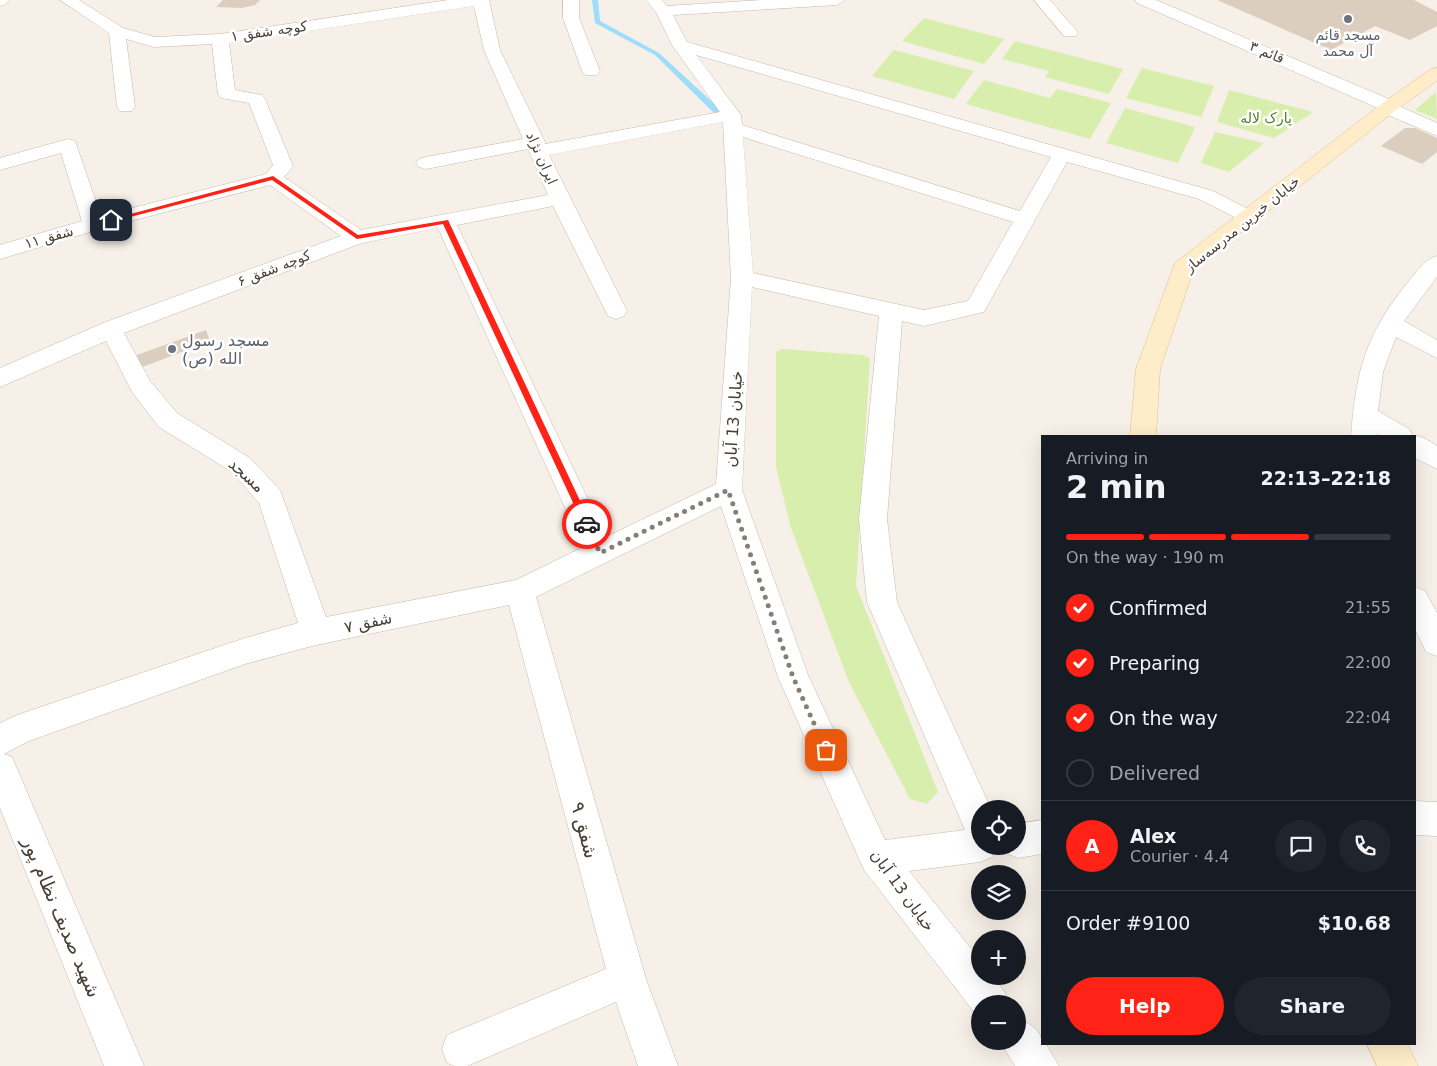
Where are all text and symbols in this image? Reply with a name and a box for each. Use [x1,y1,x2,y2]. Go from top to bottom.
marker: مسجد قائم آل محمد [1342,13,1354,25]
street label: کوچه شفق ۱ [230,18,309,45]
place label: مسجد قائم آل محمد [1316,27,1381,59]
street label: قائم ۳ [1247,38,1287,67]
park label: پارک لاله [1240,110,1292,127]
street label: ایران نژاد [522,129,561,187]
street label: خیابان خیرین مدرسه‌ساز [1181,173,1303,277]
pin [90,199,132,241]
icon: home [97,206,125,234]
street label: شفق ۱۱ [23,222,76,253]
street label: کوچه شفق ۶ [235,247,313,290]
place label: مسجد رسول الله (ص) [182,331,270,369]
marker: مسجد رسول الله (ص) [166,343,178,355]
street label: خیابان 13 آبان [721,370,746,468]
text: Arriving in [1066,449,1148,468]
street label: مسجد [225,454,268,496]
text: 22:13–22:18 [1261,467,1391,489]
text: 2 min [1066,468,1167,506]
courier [562,499,612,549]
icon: car [573,510,601,538]
text: On the way · 190 m [1066,548,1224,567]
icon: check [1066,594,1094,622]
text: Confirmed [1109,597,1208,619]
text: 21:55 [1345,598,1391,617]
street label: شفق ۷ [342,608,394,638]
icon: check [1066,649,1094,677]
text: Preparing [1109,652,1200,674]
text: 22:00 [1345,653,1391,672]
icon: check [1066,704,1094,732]
text: On the way [1109,707,1218,729]
text: 22:04 [1345,708,1391,727]
pin [805,729,847,771]
icon: bag [812,736,840,764]
text: Delivered [1109,762,1200,784]
street label: شفق ۹ [566,799,603,861]
map controls [971,800,1026,1050]
button: locate [971,800,1026,855]
button: chat [1275,820,1327,872]
button: phone [1339,820,1391,872]
text: Alex [1130,825,1176,847]
street label: شهید صدیف نظام پور [17,832,106,1001]
text: A [1085,835,1099,857]
street label: خیابان 13 آبان [866,846,939,935]
text: Courier · 4.4 [1130,847,1229,866]
button: layers [971,865,1026,920]
text: Order #9100 [1066,912,1190,934]
text: $10.68 [1318,912,1391,934]
button: + [971,930,1026,985]
button: Help [1066,977,1224,1035]
button: Share [1234,977,1391,1035]
button: − [971,995,1026,1050]

